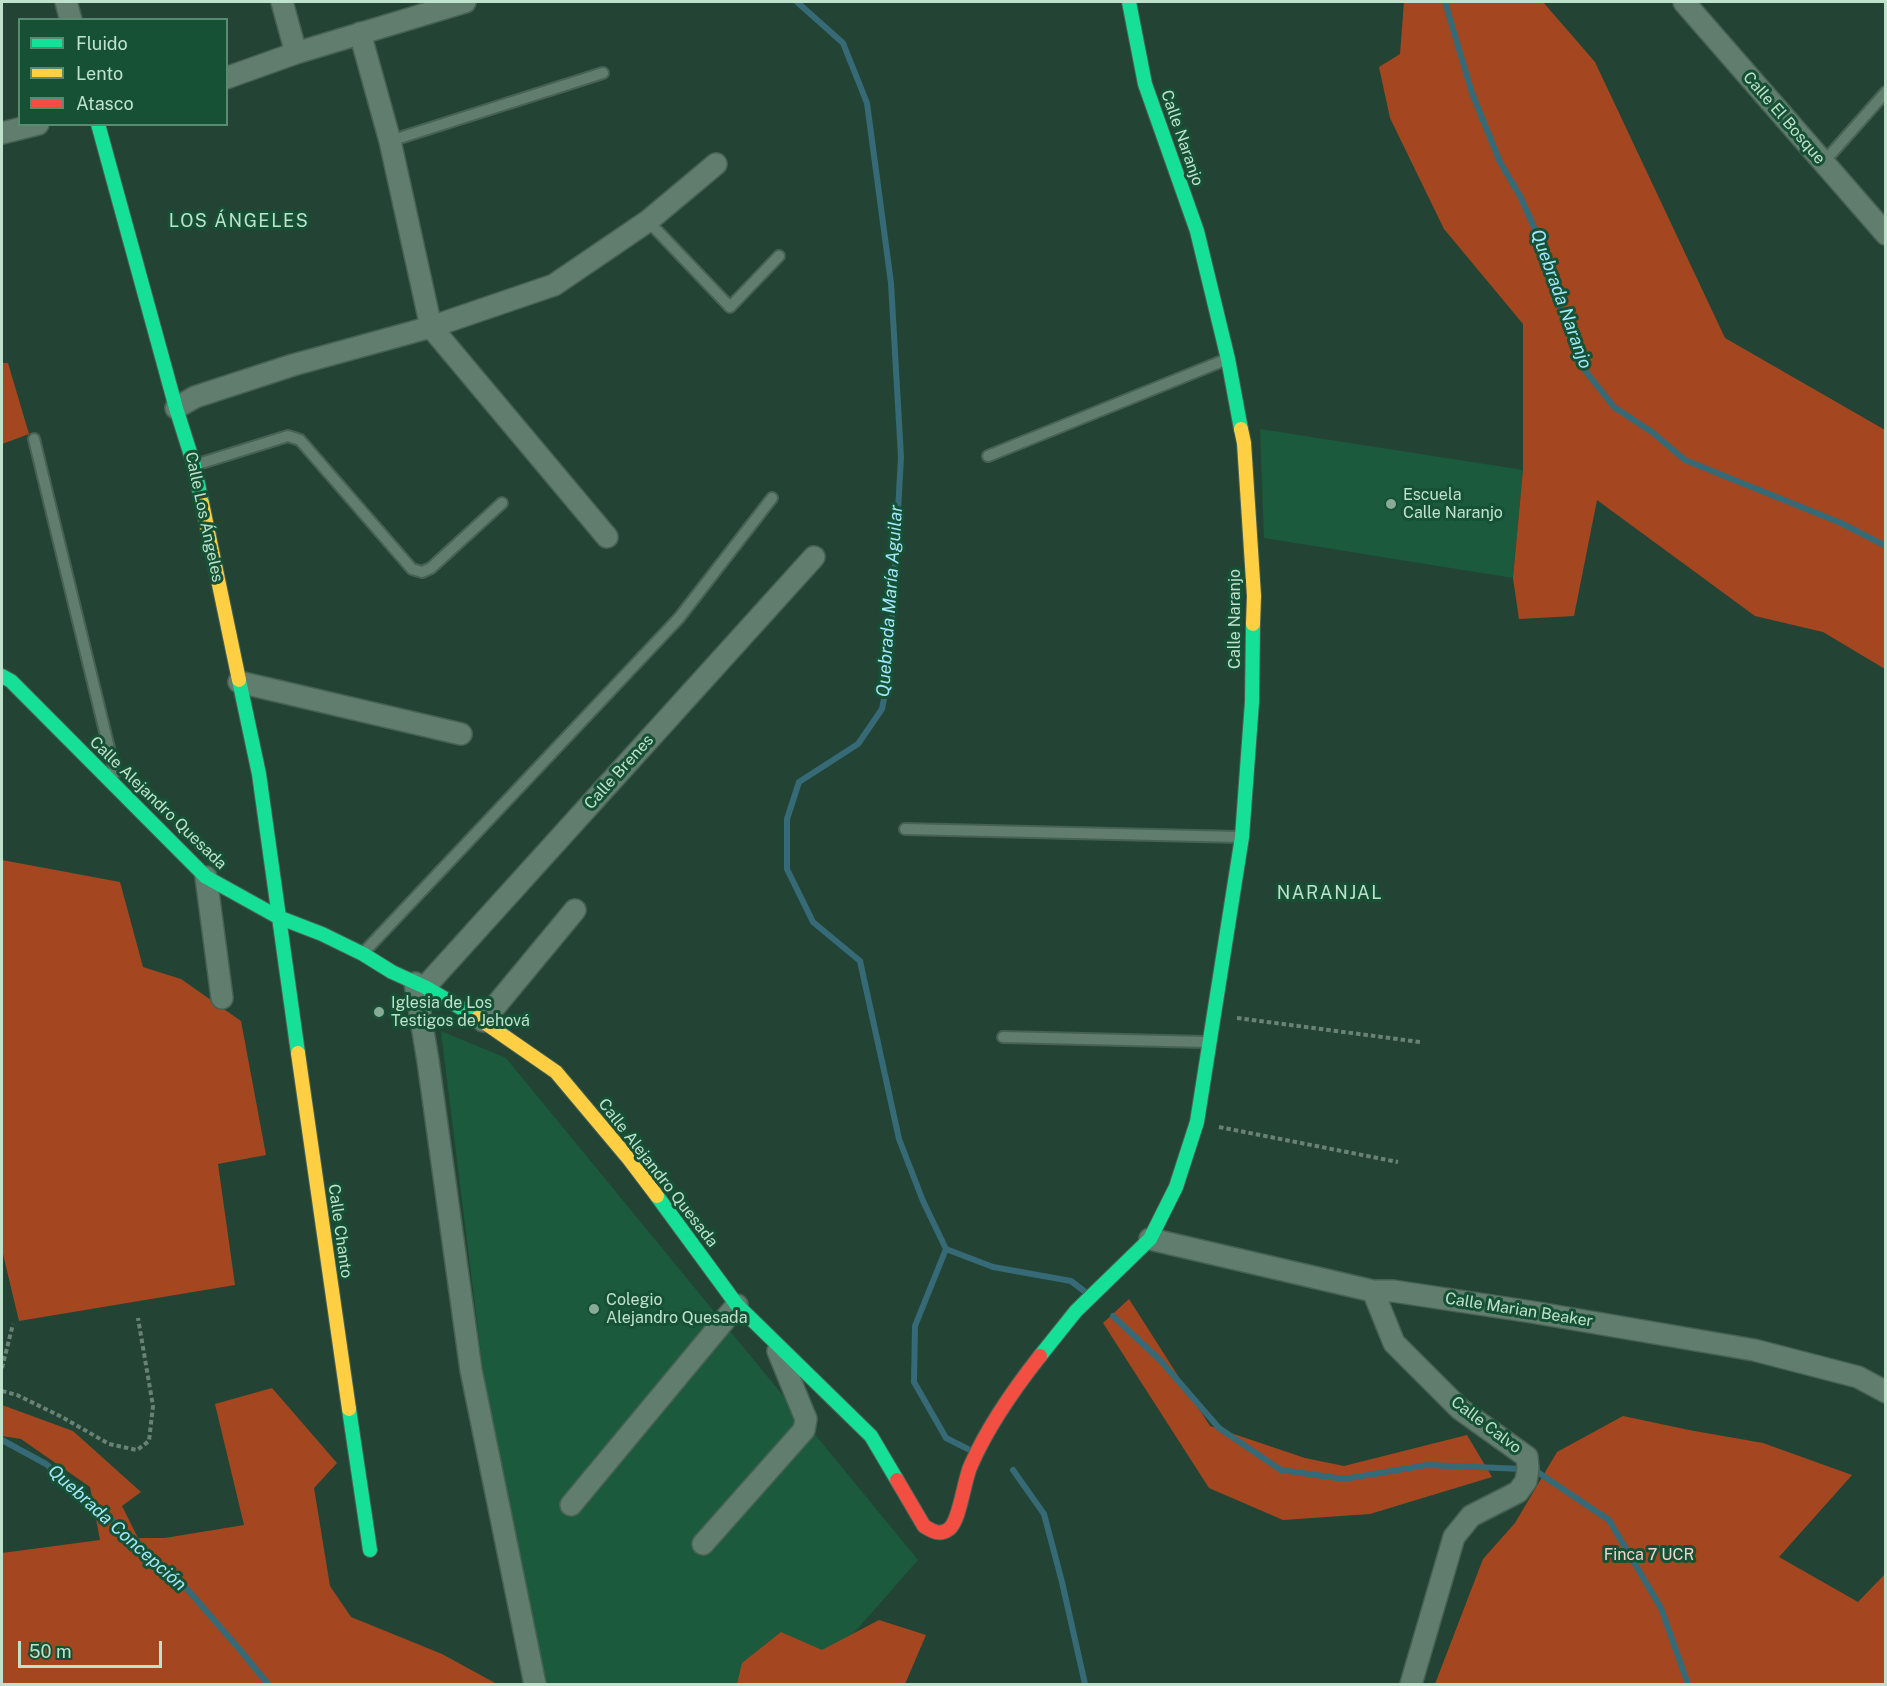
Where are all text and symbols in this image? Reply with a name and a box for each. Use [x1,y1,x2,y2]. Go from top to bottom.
legend [18,18,228,126]
text: Fluido [76,33,128,54]
text: Lento [76,63,123,84]
street label: Calle El Bosque [1739,68,1829,168]
street label: Calle Naranjo [1157,88,1207,188]
text: Atasco [76,93,134,114]
district label: LOS ÁNGELES [169,210,309,232]
water label: Quebrada Naranjo [1526,226,1596,372]
street label: Calle Los Ángeles [181,450,227,584]
place label: Escuela Calle Naranjo [1403,485,1503,523]
marker: Escuela Calle Naranjo [1384,497,1398,511]
water label: Quebrada María Aguilar [873,504,907,698]
street label: Calle Naranjo [1225,569,1245,669]
street label: Calle Brenes [580,731,658,813]
street label: Calle Alejandro Quesada [85,732,231,874]
district label: NARANJAL [1277,882,1383,904]
place label: Iglesia de Los Testigos de Jehová [391,993,530,1031]
marker: Iglesia de Los Testigos de Jehová [372,1005,386,1019]
street label: Calle Alejandro Quesada [594,1095,722,1251]
street label: Calle Chanto [324,1183,356,1279]
street label: Calle Marian Beaker [1444,1289,1594,1331]
place label: Colegio Alejandro Quesada [606,1290,747,1328]
marker: Colegio Alejandro Quesada [587,1302,601,1316]
street label: Calle Calvo [1447,1392,1525,1458]
water label: Quebrada Concepción [43,1460,191,1596]
park label: Finca 7 UCR [1604,1545,1694,1565]
scale bar [21,1629,165,1667]
text: 50 m [29,1641,72,1662]

